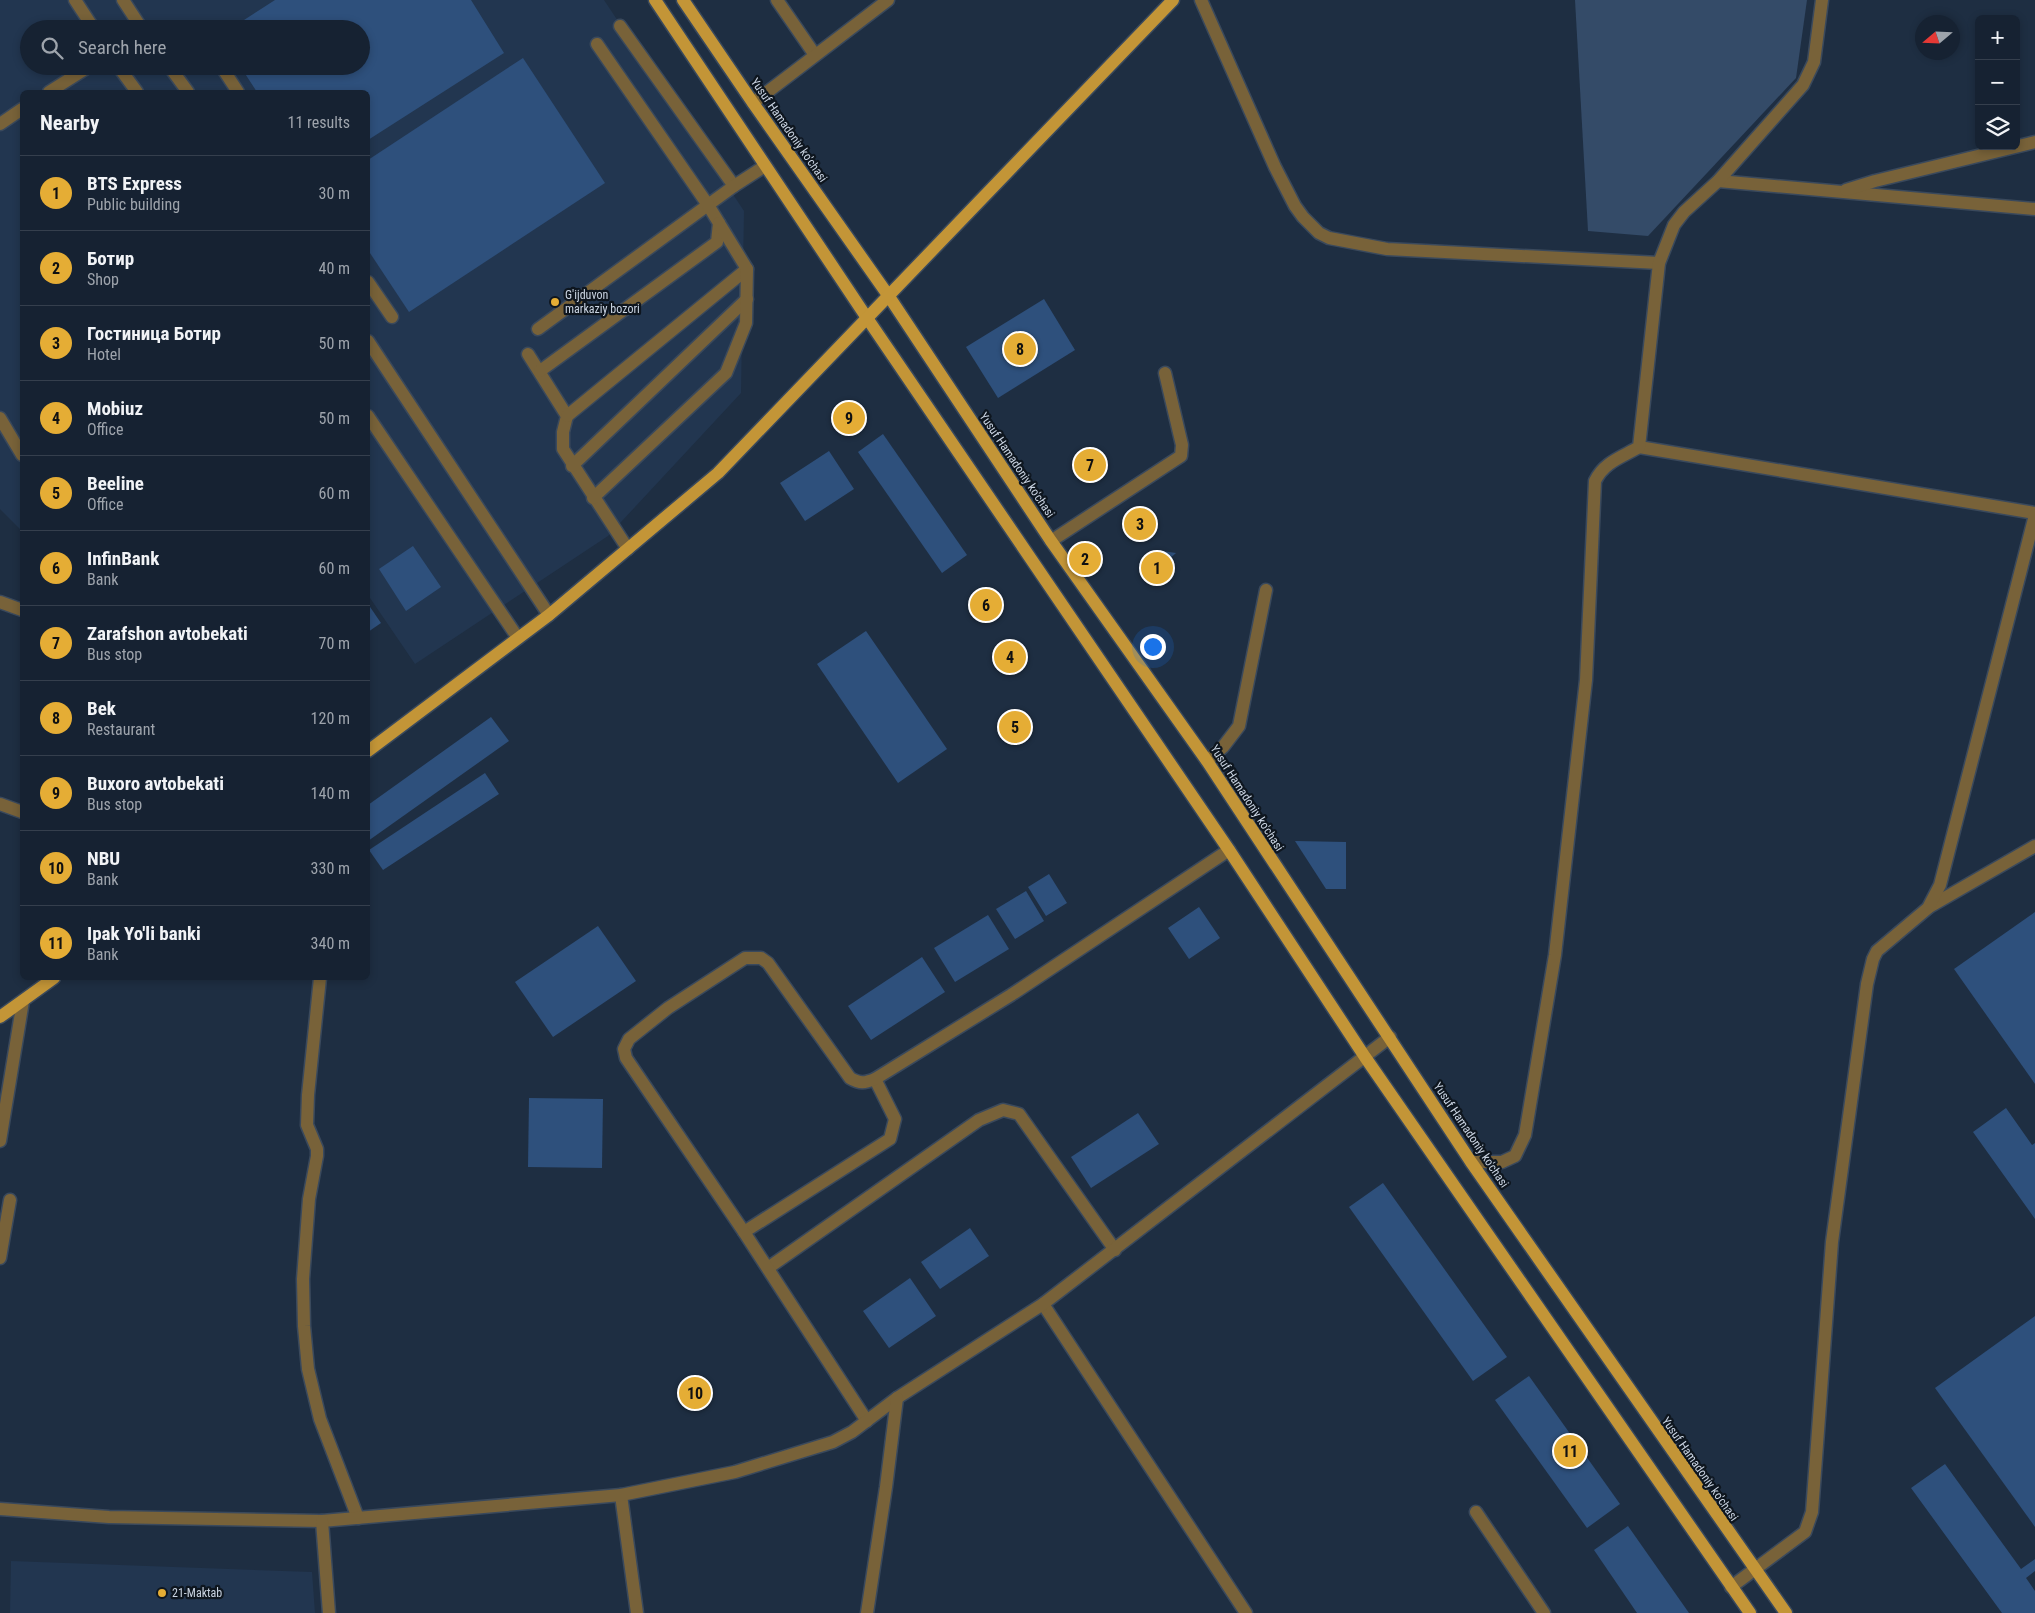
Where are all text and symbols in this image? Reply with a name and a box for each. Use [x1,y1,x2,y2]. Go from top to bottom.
north arrow [1915,15,1960,60]
map controls [1975,15,2020,150]
button: + [1975,15,2020,60]
search box [20,20,370,75]
icon: search [38,34,66,62]
text: Search here [78,36,166,59]
button: − [1975,60,2020,105]
street label: Yusuf Hamadoniy ko'chasi [748,75,830,185]
button: layers [1975,105,2020,150]
text: Nearby [40,111,99,135]
text: 11 results [288,113,350,132]
text: BTS Express [87,172,182,195]
text: 1 [52,184,60,203]
text: 30 m [318,184,350,203]
text: Public building [87,195,180,214]
text: Ботир [87,247,134,270]
text: 2 [52,259,60,278]
text: 40 m [318,259,350,278]
text: Shop [87,270,119,289]
place label: G'ijduvon markaziy bozori [565,288,640,316]
marker: G'ijduvon markaziy bozori [549,296,561,308]
text: Гостиница Ботир [87,322,221,345]
pin: 8 [1004,330,1036,368]
text: 3 [52,334,60,353]
text: 50 m [318,334,350,353]
text: Hotel [87,345,121,364]
text: Mobiuz [87,397,143,420]
pin: 9 [833,399,865,437]
text: 4 [52,409,60,428]
text: 50 m [318,409,350,428]
street label: Yusuf Hamadoniy ko'chasi [977,410,1057,520]
text: Office [87,420,123,439]
pin: 7 [1074,446,1106,484]
text: Beeline [87,472,144,495]
text: 5 [52,484,60,503]
text: 60 m [318,484,350,503]
text: Office [87,495,123,514]
pin: 3 [1124,505,1156,543]
pin: 2 [1069,540,1101,578]
text: InfinBank [87,547,159,570]
pin: 1 [1141,549,1173,587]
text: 6 [52,559,60,578]
text: 60 m [318,559,350,578]
text: Bank [87,570,118,589]
pin: 6 [970,586,1002,624]
text: Zarafshon avtobekati [87,622,248,645]
text: 7 [52,634,60,653]
text: 70 m [318,634,350,653]
your location [1140,634,1166,660]
pin: 4 [994,638,1026,676]
text: Bus stop [87,645,142,664]
text: Bek [87,697,116,720]
pin: 5 [999,708,1031,746]
text: 8 [52,709,60,728]
text: 120 m [311,709,350,728]
text: Restaurant [87,720,155,739]
street label: Yusuf Hamadoniy ko'chasi [1207,742,1287,854]
text: Buxoro avtobekati [87,772,224,795]
text: 9 [52,784,60,803]
text: 140 m [311,784,350,803]
text: Bus stop [87,795,142,814]
text: NBU [87,847,120,870]
text: 10 [48,859,64,878]
text: 330 m [311,859,350,878]
text: Bank [87,870,118,889]
text: Ipak Yo'li banki [87,922,201,945]
text: 11 [48,934,64,953]
text: 340 m [311,934,350,953]
text: Bank [87,945,118,964]
street label: Yusuf Hamadoniy ko'chasi [1431,1080,1511,1190]
pin: 10 [679,1374,711,1412]
street label: Yusuf Hamadoniy ko'chasi [1659,1414,1741,1524]
pin: 11 [1554,1432,1586,1470]
place label: 21-Maktab [172,1586,222,1600]
marker: 21-Maktab [156,1587,168,1599]

